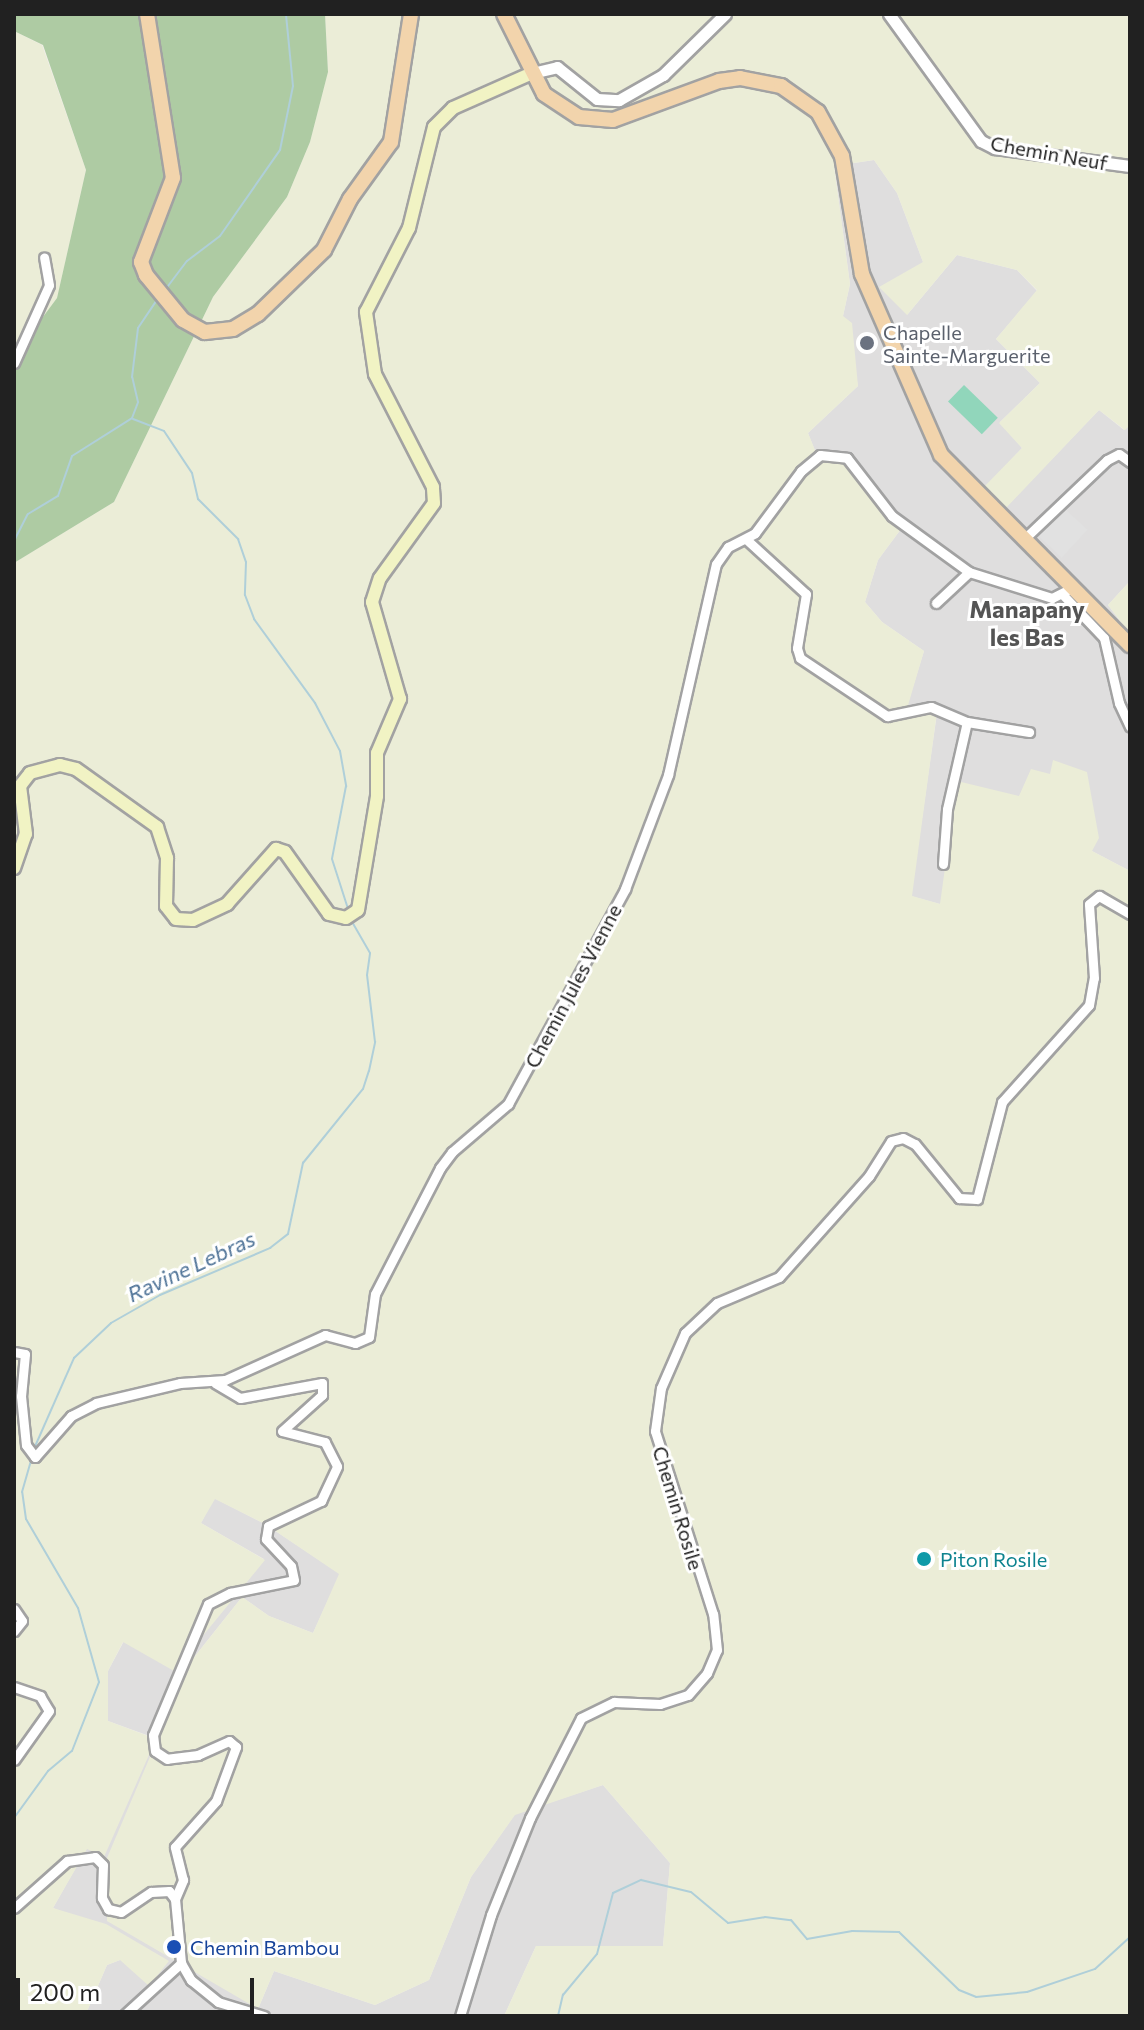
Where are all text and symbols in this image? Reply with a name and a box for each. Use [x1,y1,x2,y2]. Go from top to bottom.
street label: Chemin Neuf [989,131,1109,175]
place label: Chapelle Sainte-Marguerite [883,320,1050,367]
marker: Chapelle Sainte-Marguerite [858,334,876,352]
district label: Manapany les Bas [969,595,1085,651]
street label: Chemin Jules Vienne [520,900,626,1072]
water label: Ravine Lebras [123,1225,259,1307]
street label: Chemin Rosile [648,1443,708,1573]
place label: Piton Rosile [940,1547,1047,1571]
marker: Piton Rosile [915,1550,933,1568]
place label: Chemin Bambou [190,1935,339,1959]
marker: Chemin Bambou [165,1938,183,1956]
scale bar [20,1962,258,2012]
text: 200 m [30,1977,100,2006]

